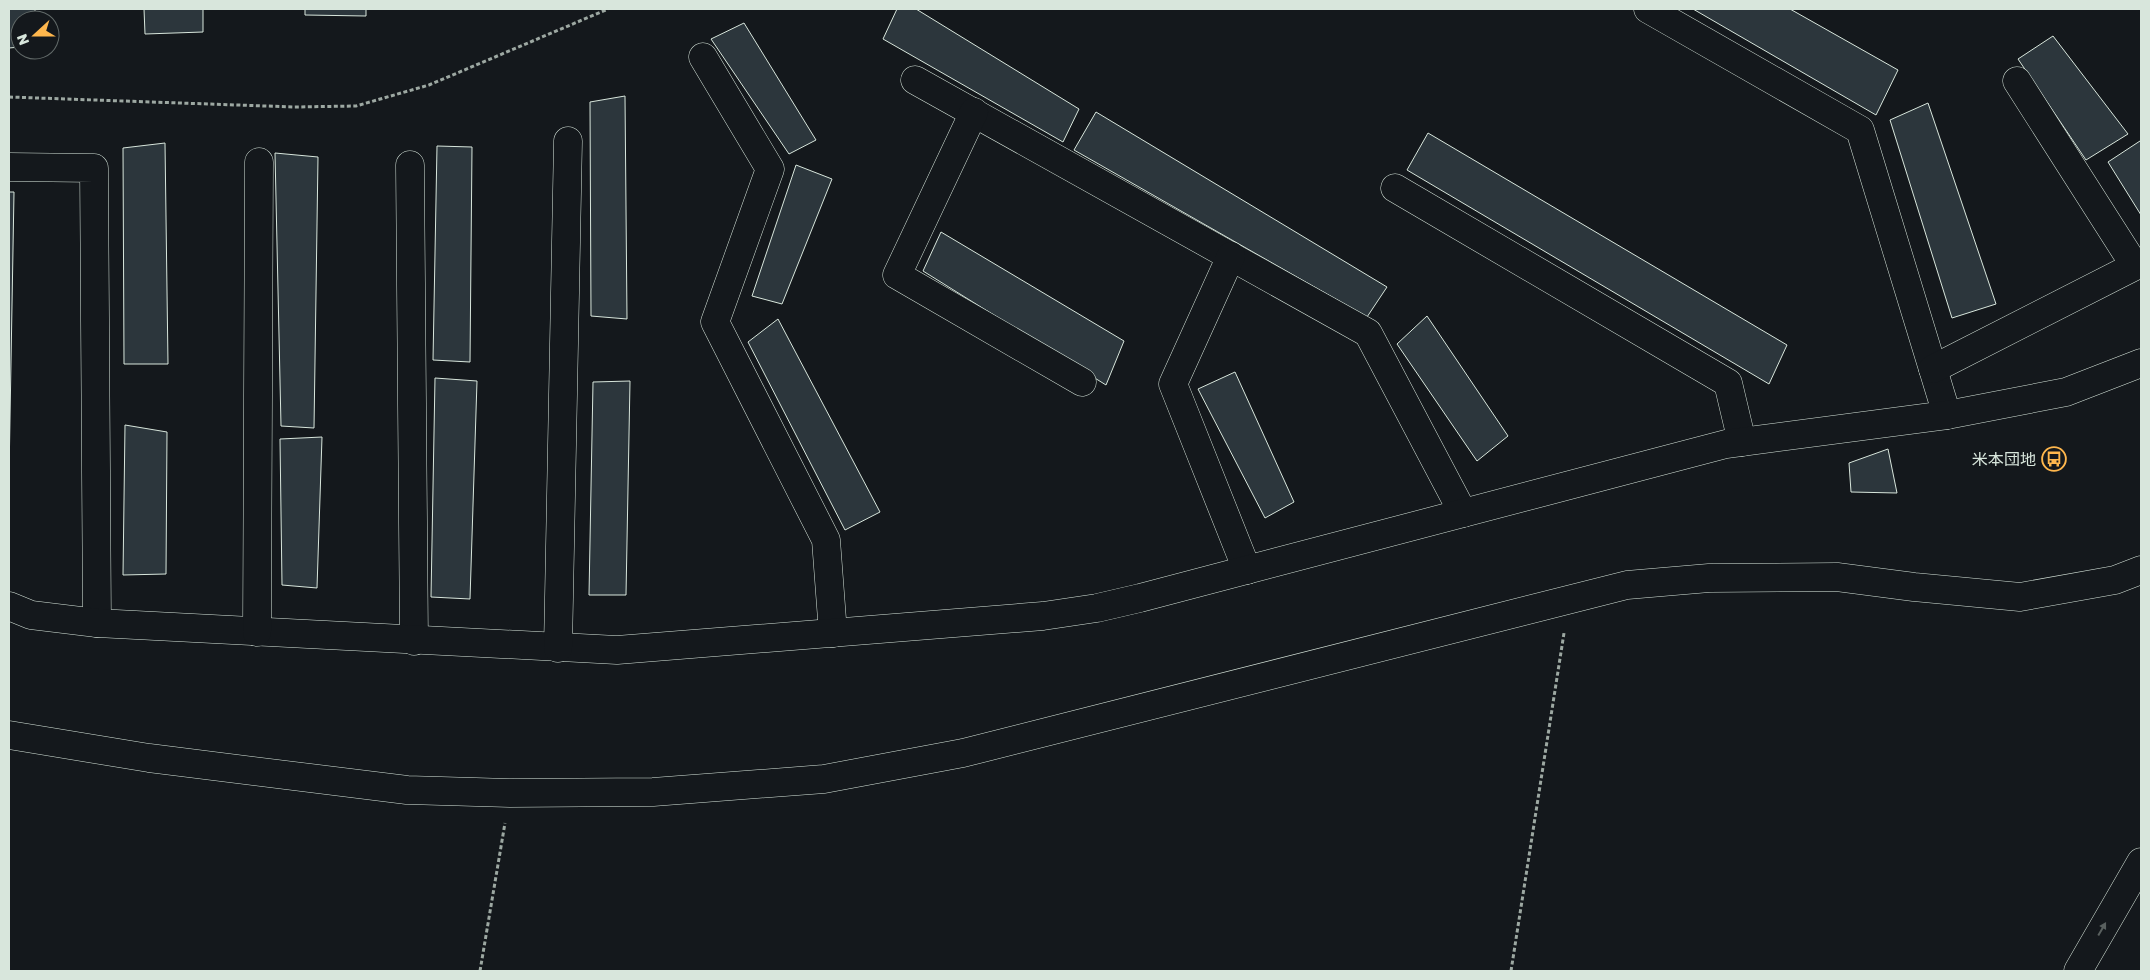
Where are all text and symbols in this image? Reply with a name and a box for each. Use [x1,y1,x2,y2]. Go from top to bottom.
north arrow [10,10,60,60]
text: N [13,32,32,48]
bus stop icon: 米本団地 [2041,446,2067,472]
place label: 米本団地 [1972,449,2036,469]
one-way arrow [2098,923,2107,936]

